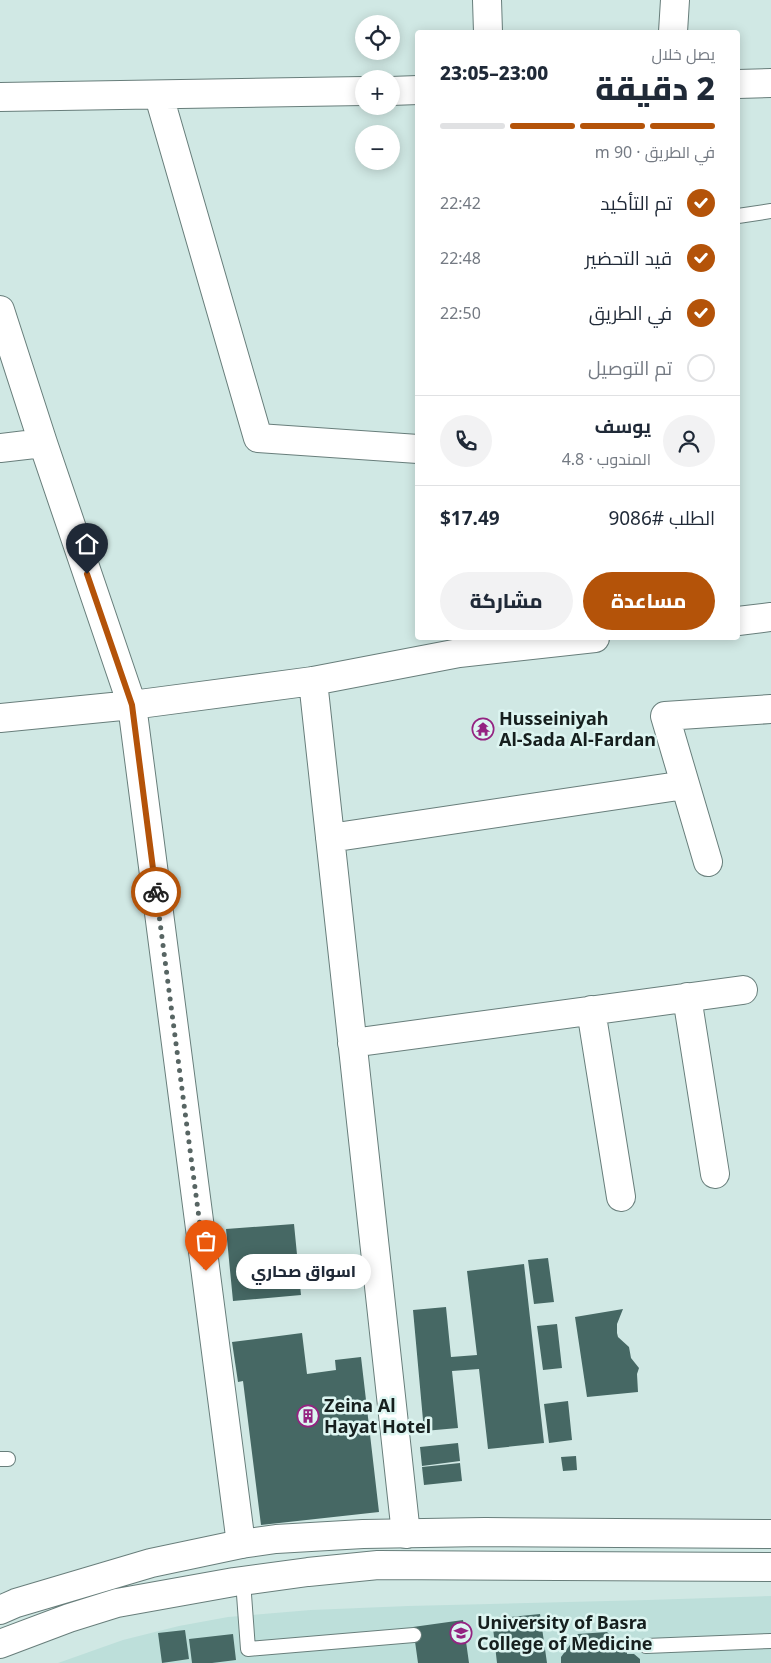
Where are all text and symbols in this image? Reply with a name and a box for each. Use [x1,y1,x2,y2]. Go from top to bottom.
map controls [355,15,400,170]
button: locate [355,15,400,60]
text: يصل خلال [651,43,715,65]
text: 23:00–23:05 [440,60,548,86]
text: 2 دقيقة [595,66,715,109]
button: + [355,70,400,115]
button: − [355,125,400,170]
text: في الطريق · 90 m [595,141,715,163]
icon: check [687,189,715,217]
text: تم التأكيد [600,190,672,216]
text: 22:42 [440,192,481,214]
icon: check [687,244,715,272]
text: قيد التحضير [585,245,672,271]
text: 22:48 [440,247,481,269]
icon: check [687,299,715,327]
text: في الطريق [589,300,672,326]
text: 22:50 [440,302,481,324]
text: تم التوصيل [588,355,672,381]
text: يوسف [595,413,651,439]
button: phone [440,415,492,467]
button: person [663,415,715,467]
text: المندوب · 4.8 [562,448,651,470]
text: $17.49 [440,505,500,531]
text: الطلب #9086 [608,505,715,531]
pin [66,523,108,574]
icon: home [73,530,101,558]
button: مشاركة [440,572,573,630]
button: مساعدة [583,572,715,630]
place label: Husseiniyah Al-Sada Al-Fardan [499,706,656,751]
temple icon: Husseiniyah Al-Sada Al-Fardan [471,717,495,741]
courier [131,867,181,917]
icon: bike [142,878,170,906]
pin [185,1220,227,1271]
icon: bag [192,1227,220,1255]
callout: اسواق صحاري [236,1254,371,1288]
text: اسواق صحاري [251,1260,356,1282]
place label: Zeina Al Hayat Hotel [324,1393,431,1438]
building icon: Zeina Al Hayat Hotel [296,1404,320,1428]
place label: University of Basra College of Medicine [477,1610,653,1655]
school or university icon: University of Basra College of Medicine [449,1621,473,1645]

